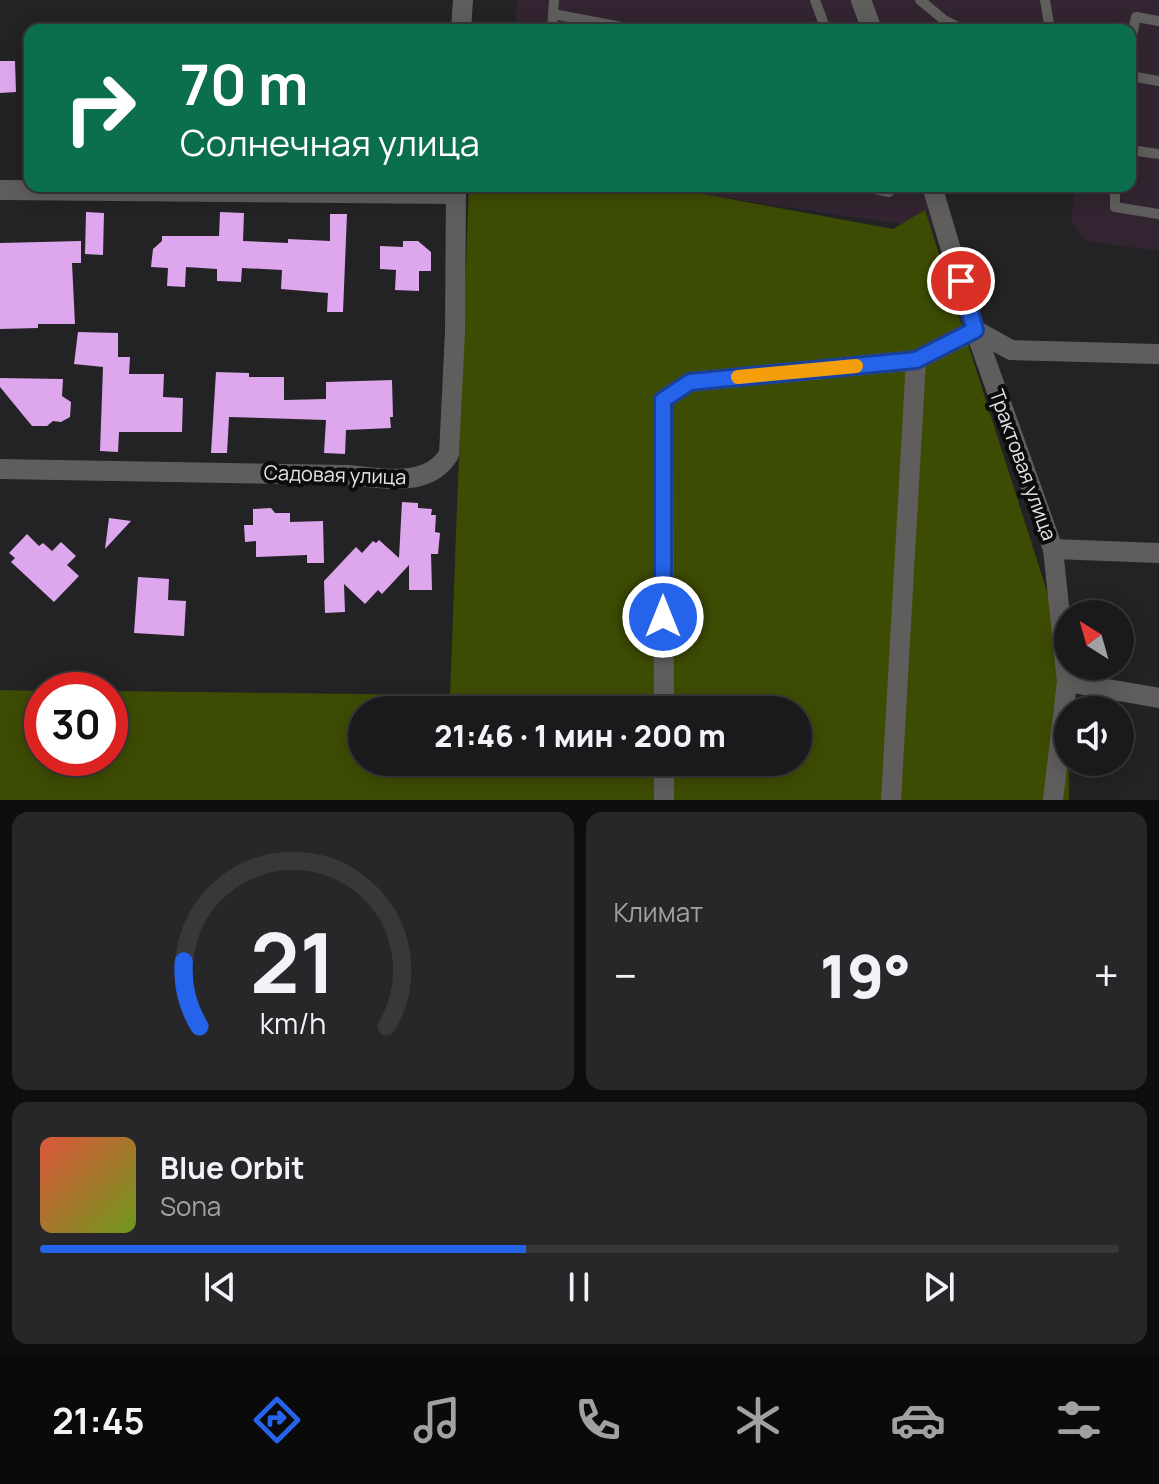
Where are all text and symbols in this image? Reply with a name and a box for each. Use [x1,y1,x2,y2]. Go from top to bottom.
text: 70 m [180,45,308,122]
icon: right [48,56,152,160]
text: Солнечная улица [180,118,480,167]
pin [927,247,995,315]
icon: arrive [939,259,983,303]
street label: Трактовая улица [984,386,1063,544]
street label: Садовая улица [263,459,407,490]
position arrow [621,575,705,659]
north arrow [1054,600,1134,680]
map controls [1054,600,1134,776]
speed limit sign: 30 [24,672,128,776]
button: sound [1054,696,1134,776]
text: 21:46 · 1 мин · 200 m [434,715,726,756]
text: Климат [614,894,703,930]
text: 21 [250,904,336,1018]
text: 19° [820,934,911,1016]
text: − [614,945,637,1005]
text: + [1094,945,1119,1005]
text: km/h [260,1004,326,1043]
text: Blue Orbit [160,1147,305,1188]
text: Sona [160,1188,221,1224]
icon: previous [198,1265,242,1309]
icon: pause [557,1265,601,1309]
icon: next [917,1265,961,1309]
icon: directions [249,1392,305,1448]
icon: music [409,1392,465,1448]
icon: phone [570,1392,626,1448]
icon: climate [730,1392,786,1448]
icon: car [890,1392,946,1448]
icon: filters [1051,1392,1107,1448]
text: 21:45 [52,1396,145,1445]

